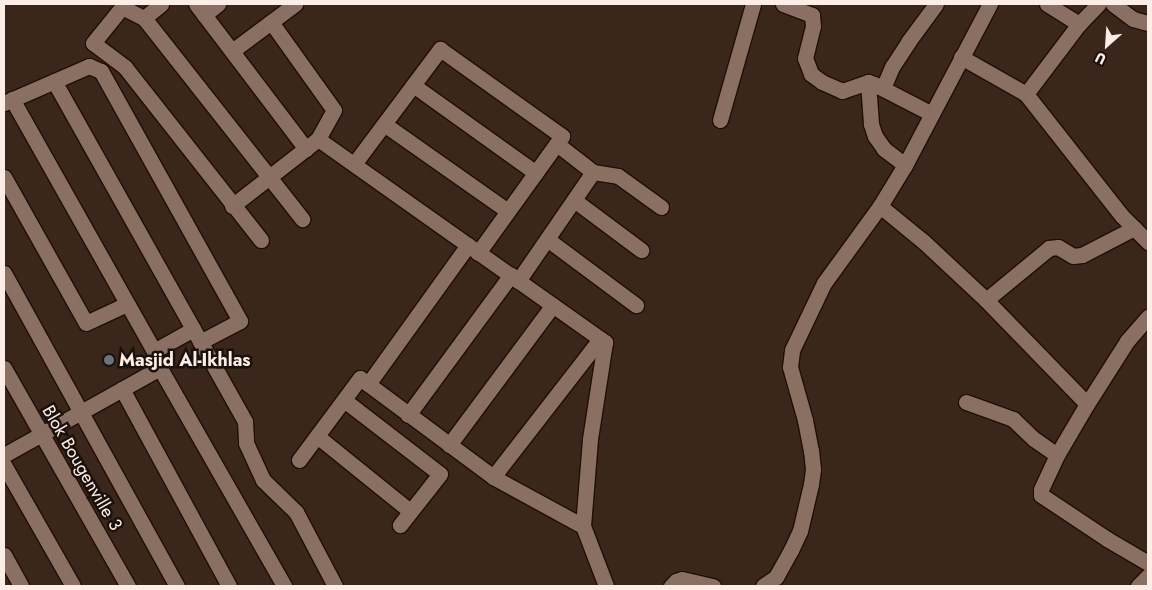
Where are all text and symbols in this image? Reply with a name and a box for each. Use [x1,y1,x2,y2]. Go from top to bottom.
north arrow [1082,20,1132,70]
text: U [1092,47,1109,70]
place label: Masjid Al-Ikhlas [119,349,251,371]
marker: Masjid Al-Ikhlas [103,354,115,366]
street label: Blok Bougenville 3 [37,402,127,534]

